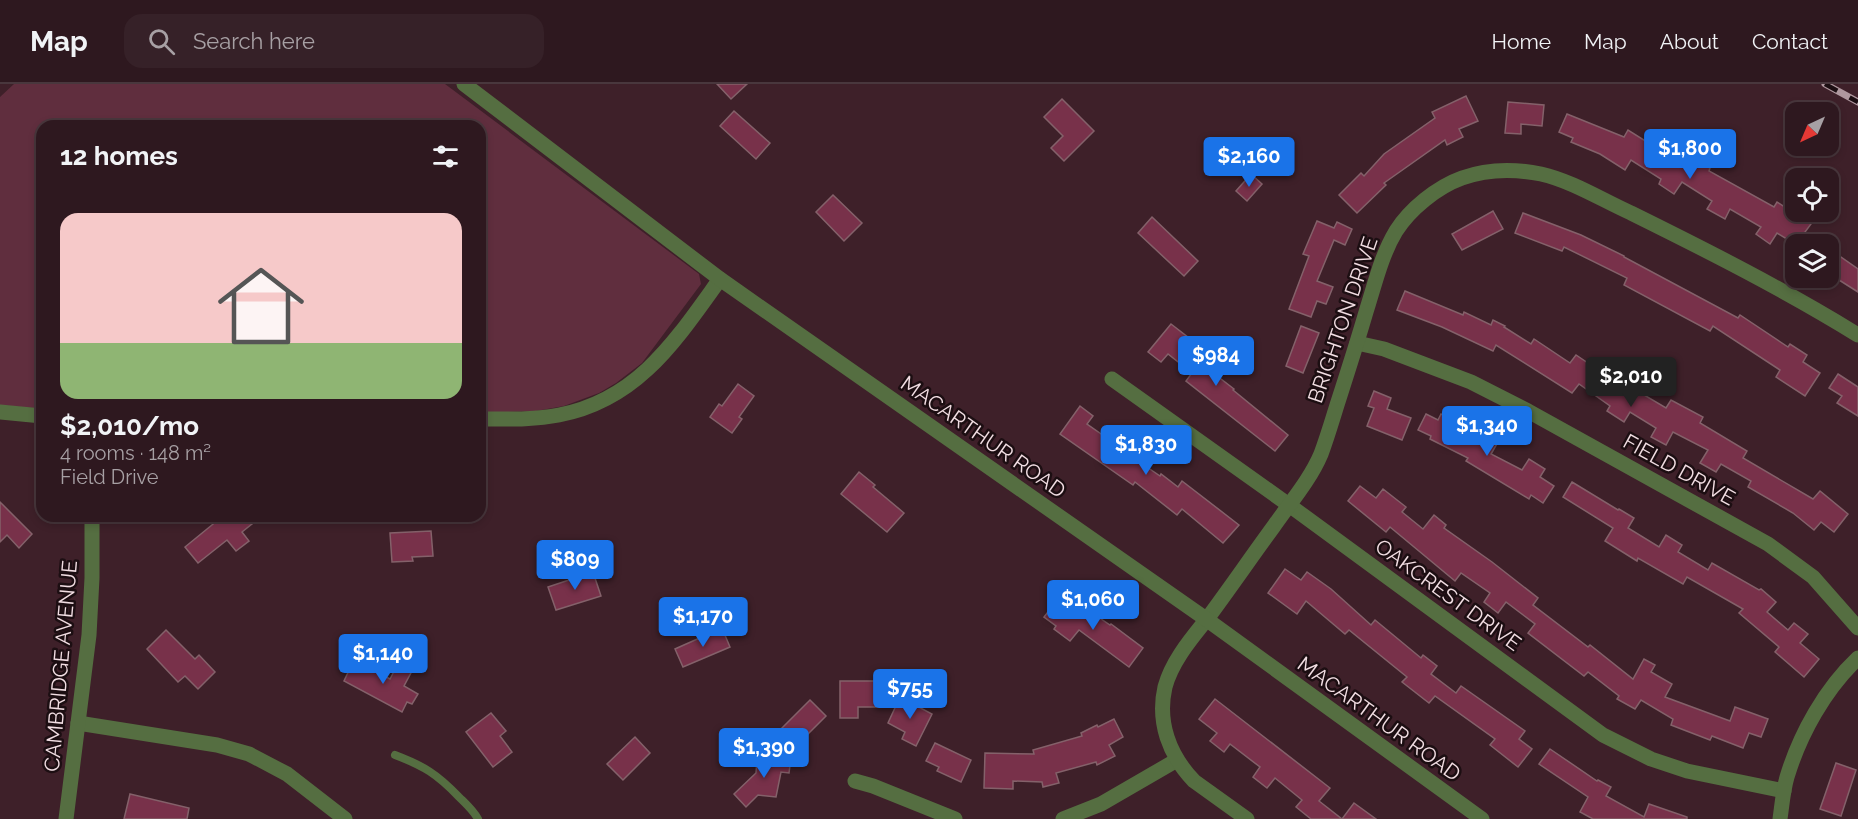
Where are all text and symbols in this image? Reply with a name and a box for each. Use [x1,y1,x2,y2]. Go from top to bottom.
search box [124,14,544,68]
text: Map [30,25,88,58]
icon: search [145,25,178,58]
text: Search here [193,28,315,54]
text: Home [1492,29,1551,54]
text: Map [1584,29,1627,54]
text: About [1660,29,1719,54]
text: Contact [1752,29,1828,54]
north arrow [1785,102,1839,156]
map controls [1785,102,1839,288]
pin: $1,800 [1641,129,1739,180]
text: $1,800 [1658,136,1722,160]
pin: $2,160 [1200,137,1298,188]
icon: filters [429,140,462,173]
text: 12 homes [60,141,178,171]
text: $2,160 [1218,144,1280,168]
button: locate [1785,168,1839,222]
street label: BRIGHTON DRIVE [1302,233,1383,406]
button: layers [1785,234,1839,288]
icon: home [207,252,315,360]
pin: $984 [1180,336,1252,387]
text: $984 [1192,343,1240,367]
pin: $2,010 [1582,357,1680,408]
text: $2,010 [1599,364,1663,388]
street label: MACARTHUR ROAD [896,370,1070,503]
pin: $1,340 [1438,406,1536,457]
text: $2,010/mo [60,411,199,441]
text: $1,340 [1456,413,1518,437]
pin: $1,830 [1097,425,1195,476]
street label: FIELD DRIVE [1619,429,1740,511]
text: $1,830 [1115,432,1177,456]
text: 4 rooms · 148 m² [60,441,211,465]
text: Field Drive [60,465,159,489]
street label: OAKCREST DRIVE [1370,533,1526,656]
pin: $809 [539,540,611,591]
text: $809 [551,547,599,571]
street label: CAMBRIDGE AVENUE [39,559,82,773]
pin: $1,060 [1044,580,1142,631]
text: $1,060 [1061,587,1125,611]
pin: $1,170 [654,597,752,648]
text: $1,170 [673,604,733,628]
pin: $1,140 [334,634,432,685]
text: $1,140 [353,641,413,665]
street label: MACARTHUR ROAD [1293,651,1466,786]
pin: $755 [874,669,946,720]
text: $755 [887,676,933,700]
pin: $1,390 [715,728,813,779]
text: $1,390 [733,735,795,759]

